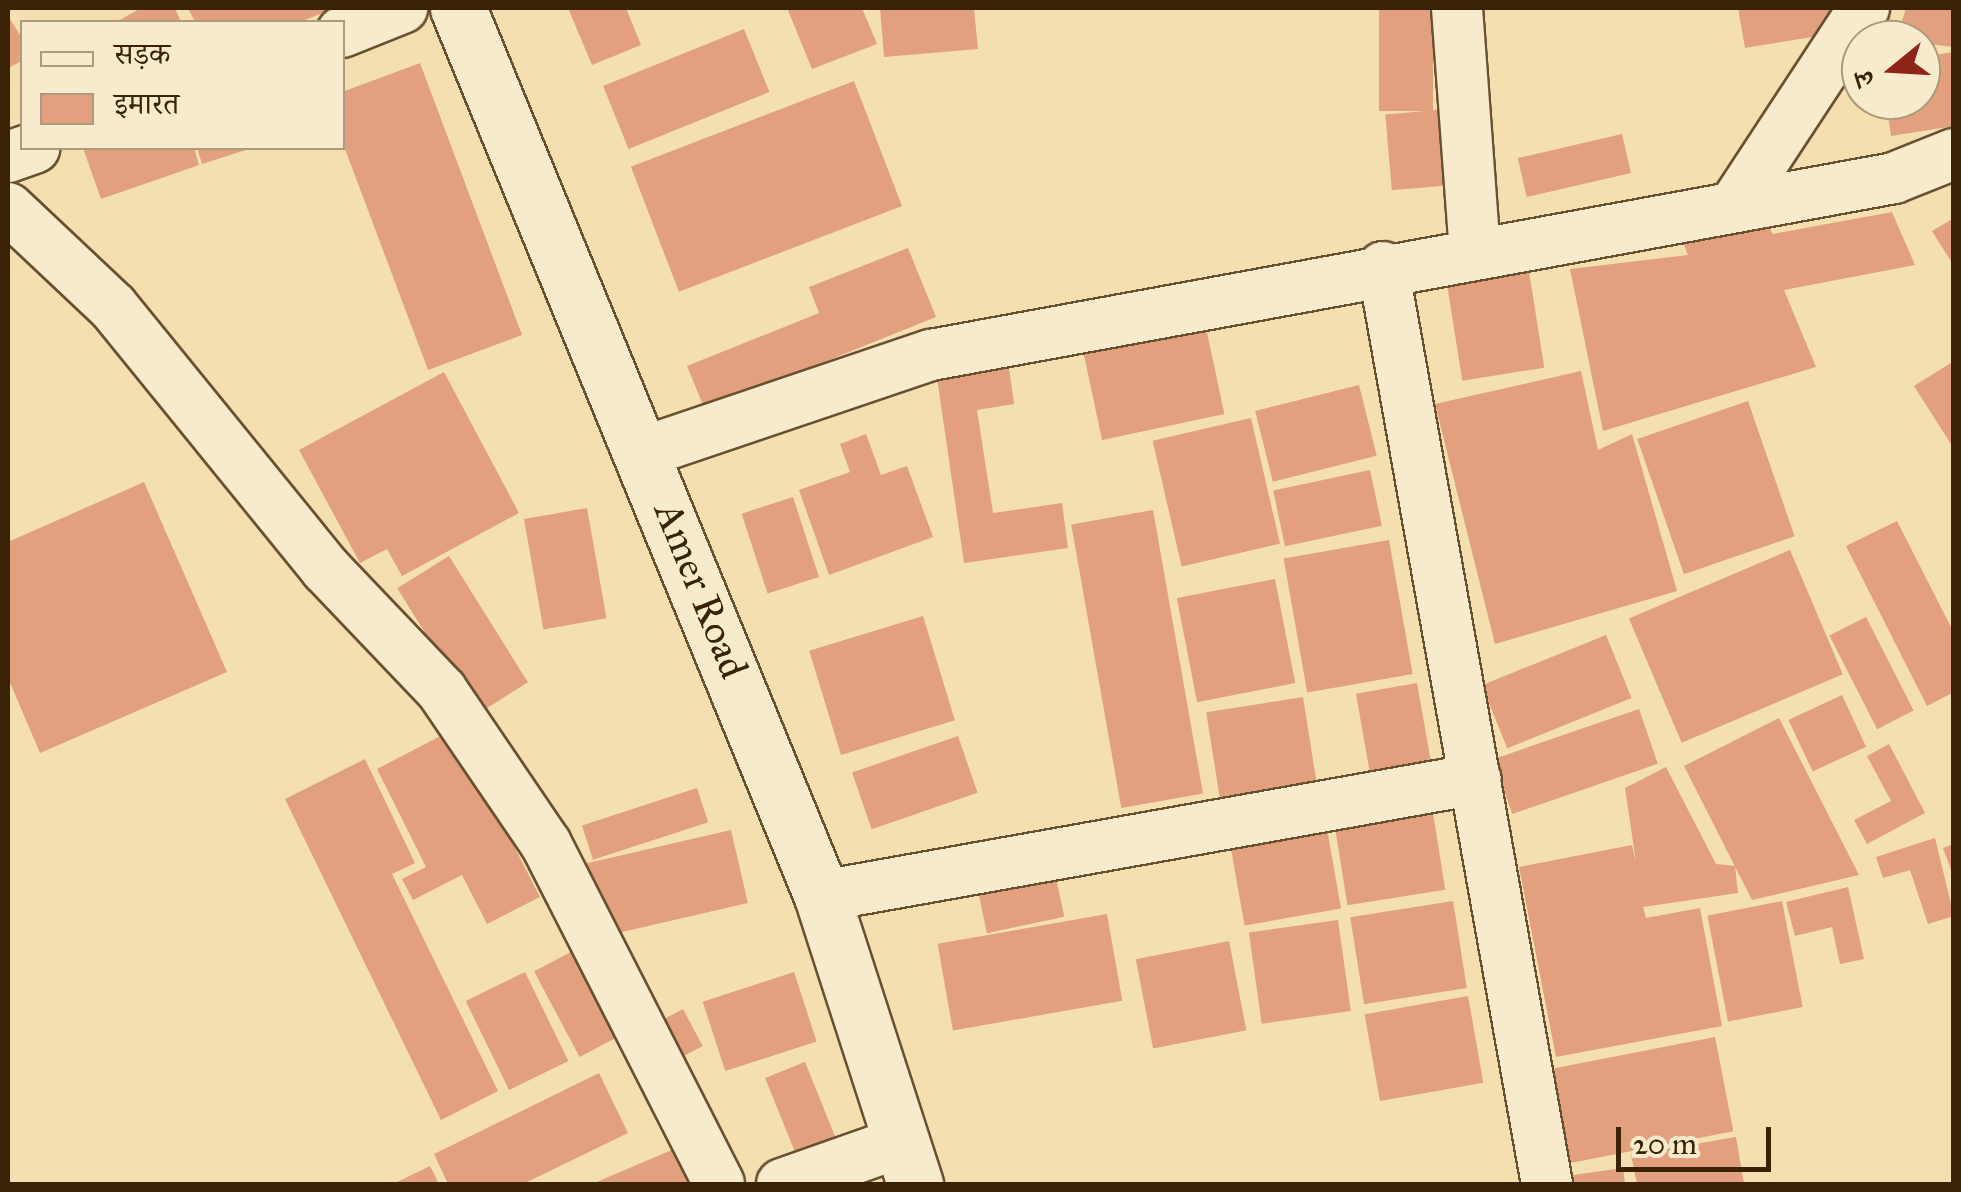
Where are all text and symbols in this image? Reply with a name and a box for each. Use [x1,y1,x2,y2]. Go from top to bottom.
legend [20,20,345,150]
north arrow [1841,20,1941,120]
text: सड़क [114,36,170,72]
text: उ [1845,67,1883,91]
text: इमारत [114,86,179,122]
street label: Amer Road [644,495,758,685]
scale bar [1621,1107,1776,1169]
text: 20 m [1633,1126,1697,1162]

